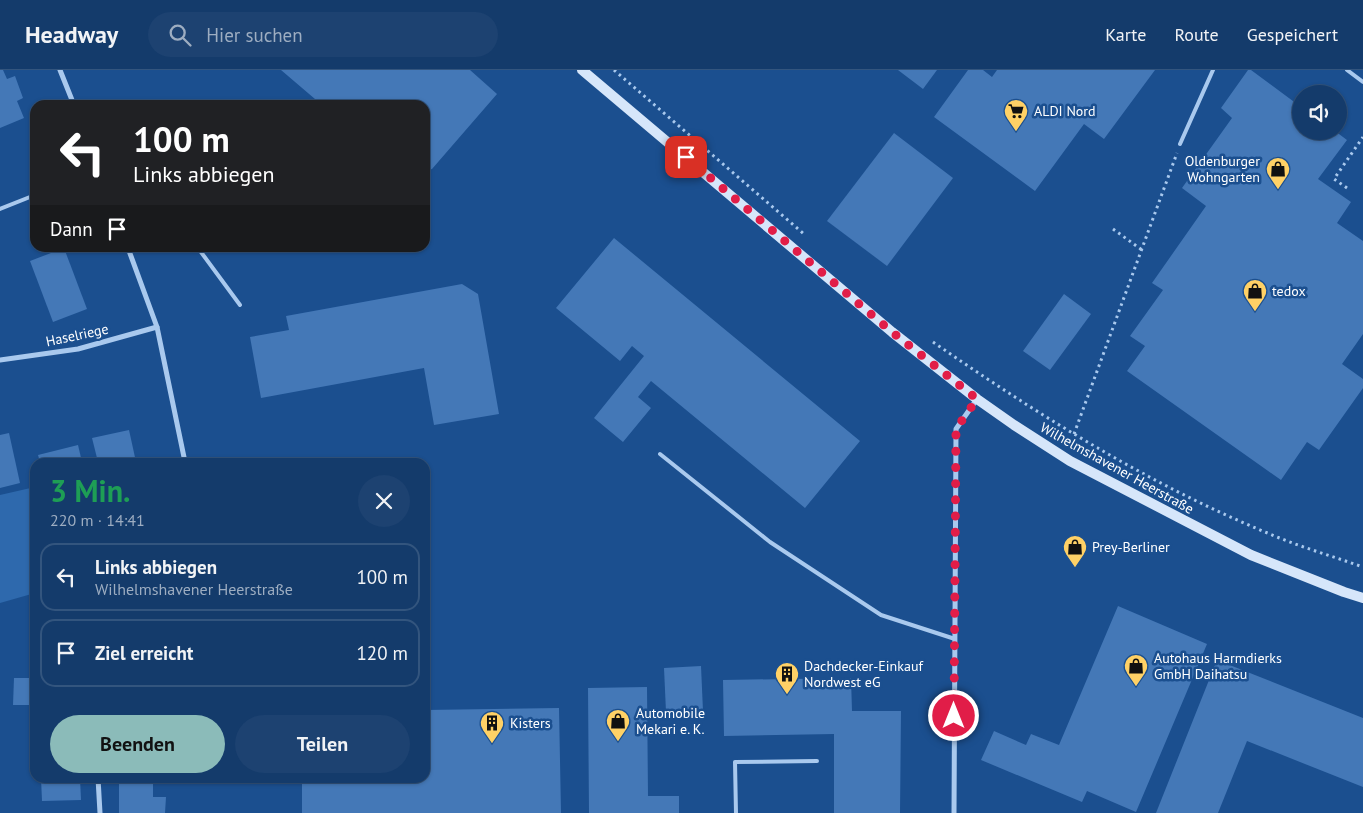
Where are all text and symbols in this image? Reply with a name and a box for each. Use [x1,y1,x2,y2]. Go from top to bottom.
search box [148,12,498,57]
text: Headway [25,19,118,50]
icon: search [166,21,194,49]
text: Hier suchen [206,23,303,47]
text: Karte [1105,23,1146,46]
text: Route [1174,23,1219,46]
text: Gespeichert [1247,23,1338,46]
map controls [1292,85,1347,140]
button: sound [1292,85,1347,140]
supermarket icon: ALDI Nord [1003,98,1029,132]
place label: ALDI Nord [1034,102,1096,120]
text: 100 m [133,116,230,162]
icon: left [50,120,115,185]
pin [665,136,707,178]
icon: arrive [672,143,700,171]
place label: Oldenburger Wohngarten [1185,152,1260,186]
shop icon: Oldenburger Wohngarten [1265,156,1291,190]
text: Links abbiegen [133,160,275,188]
icon: arrive [103,215,131,243]
text: Dann [50,217,93,241]
shop icon: tedox [1242,278,1268,312]
place label: tedox [1272,282,1306,300]
street label: Haselriege [44,320,110,350]
street label: Wilhelmshavener Heerstraße [1037,418,1197,518]
text: 3 Min. [50,471,130,510]
button: close [358,475,410,527]
text: 220 m · 14:41 [50,510,145,530]
shop icon: Prey-Berliner [1062,534,1088,568]
place label: Prey-Berliner [1092,538,1170,556]
text: Links abbiegen [95,555,217,579]
icon: left [52,563,80,591]
text: 100 m [356,565,408,589]
text: Wilhelmshavener Heerstraße [95,579,293,599]
icon: arrive [52,639,80,667]
text: Ziel erreicht [95,641,193,665]
text: 120 m [356,641,408,665]
place label: Autohaus Harmdierks GmbH Daihatsu [1154,649,1282,683]
shop icon: Autohaus Harmdierks GmbH Daihatsu [1123,653,1149,687]
place label: Dachdecker-Einkauf Nordwest eG [804,657,923,691]
building icon: Dachdecker-Einkauf Nordwest eG [774,661,800,695]
position arrow [927,689,979,741]
place label: Automobile Mekari e. K. [636,704,705,738]
shop icon: Automobile Mekari e. K. [605,708,631,742]
building icon: Kisters [479,710,505,744]
place label: Kisters [510,714,551,732]
button: Beenden [50,715,225,773]
button: Teilen [235,715,410,773]

